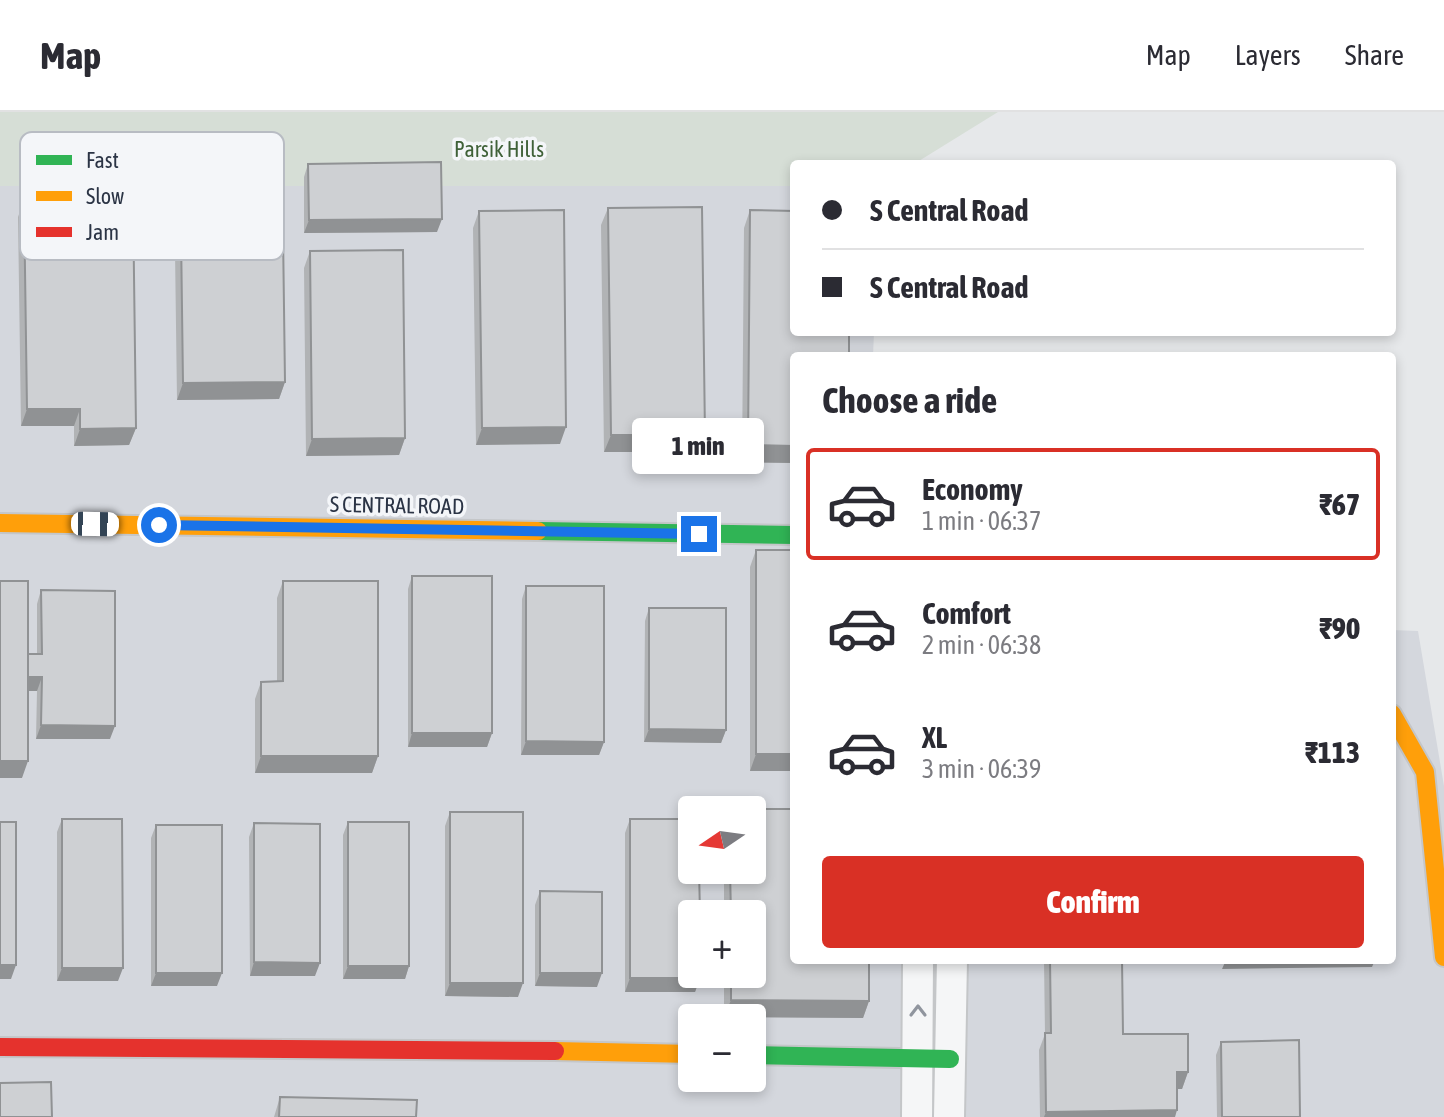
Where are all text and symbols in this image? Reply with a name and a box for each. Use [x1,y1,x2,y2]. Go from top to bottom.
text: Map [40,34,101,77]
text: Map [1146,39,1191,71]
text: Layers [1235,39,1301,71]
text: Share [1345,39,1404,71]
legend [20,132,284,260]
park label: Parsik Hills [454,136,544,162]
text: Fast [86,147,119,173]
text: Slow [86,183,124,209]
text: S Central Road [870,193,1029,227]
text: Jam [86,219,119,245]
text: S Central Road [870,270,1029,304]
text: Choose a ride [822,379,997,421]
callout: 1 min [633,418,765,474]
text: 1 min [671,431,725,461]
icon: car [826,468,898,540]
text: Economy [922,472,1023,506]
text: ₹67 [1319,487,1360,521]
street label: S CENTRAL ROAD [330,491,464,519]
text: 1 min · 06:37 [922,506,1041,536]
route start [141,507,177,543]
car [71,512,119,536]
route end [681,516,717,552]
icon: car [826,592,898,664]
text: Comfort [922,596,1011,630]
text: ₹90 [1319,611,1360,645]
text: 2 min · 06:38 [922,630,1041,660]
icon: car [826,716,898,788]
text: XL [922,720,947,754]
text: ₹113 [1305,735,1360,769]
text: 3 min · 06:39 [922,754,1041,784]
north arrow [678,796,766,884]
map controls [678,796,766,1092]
button: Confirm [822,856,1364,948]
button: + [678,900,766,988]
button: − [678,1004,766,1092]
one-way arrow [909,1004,927,1017]

